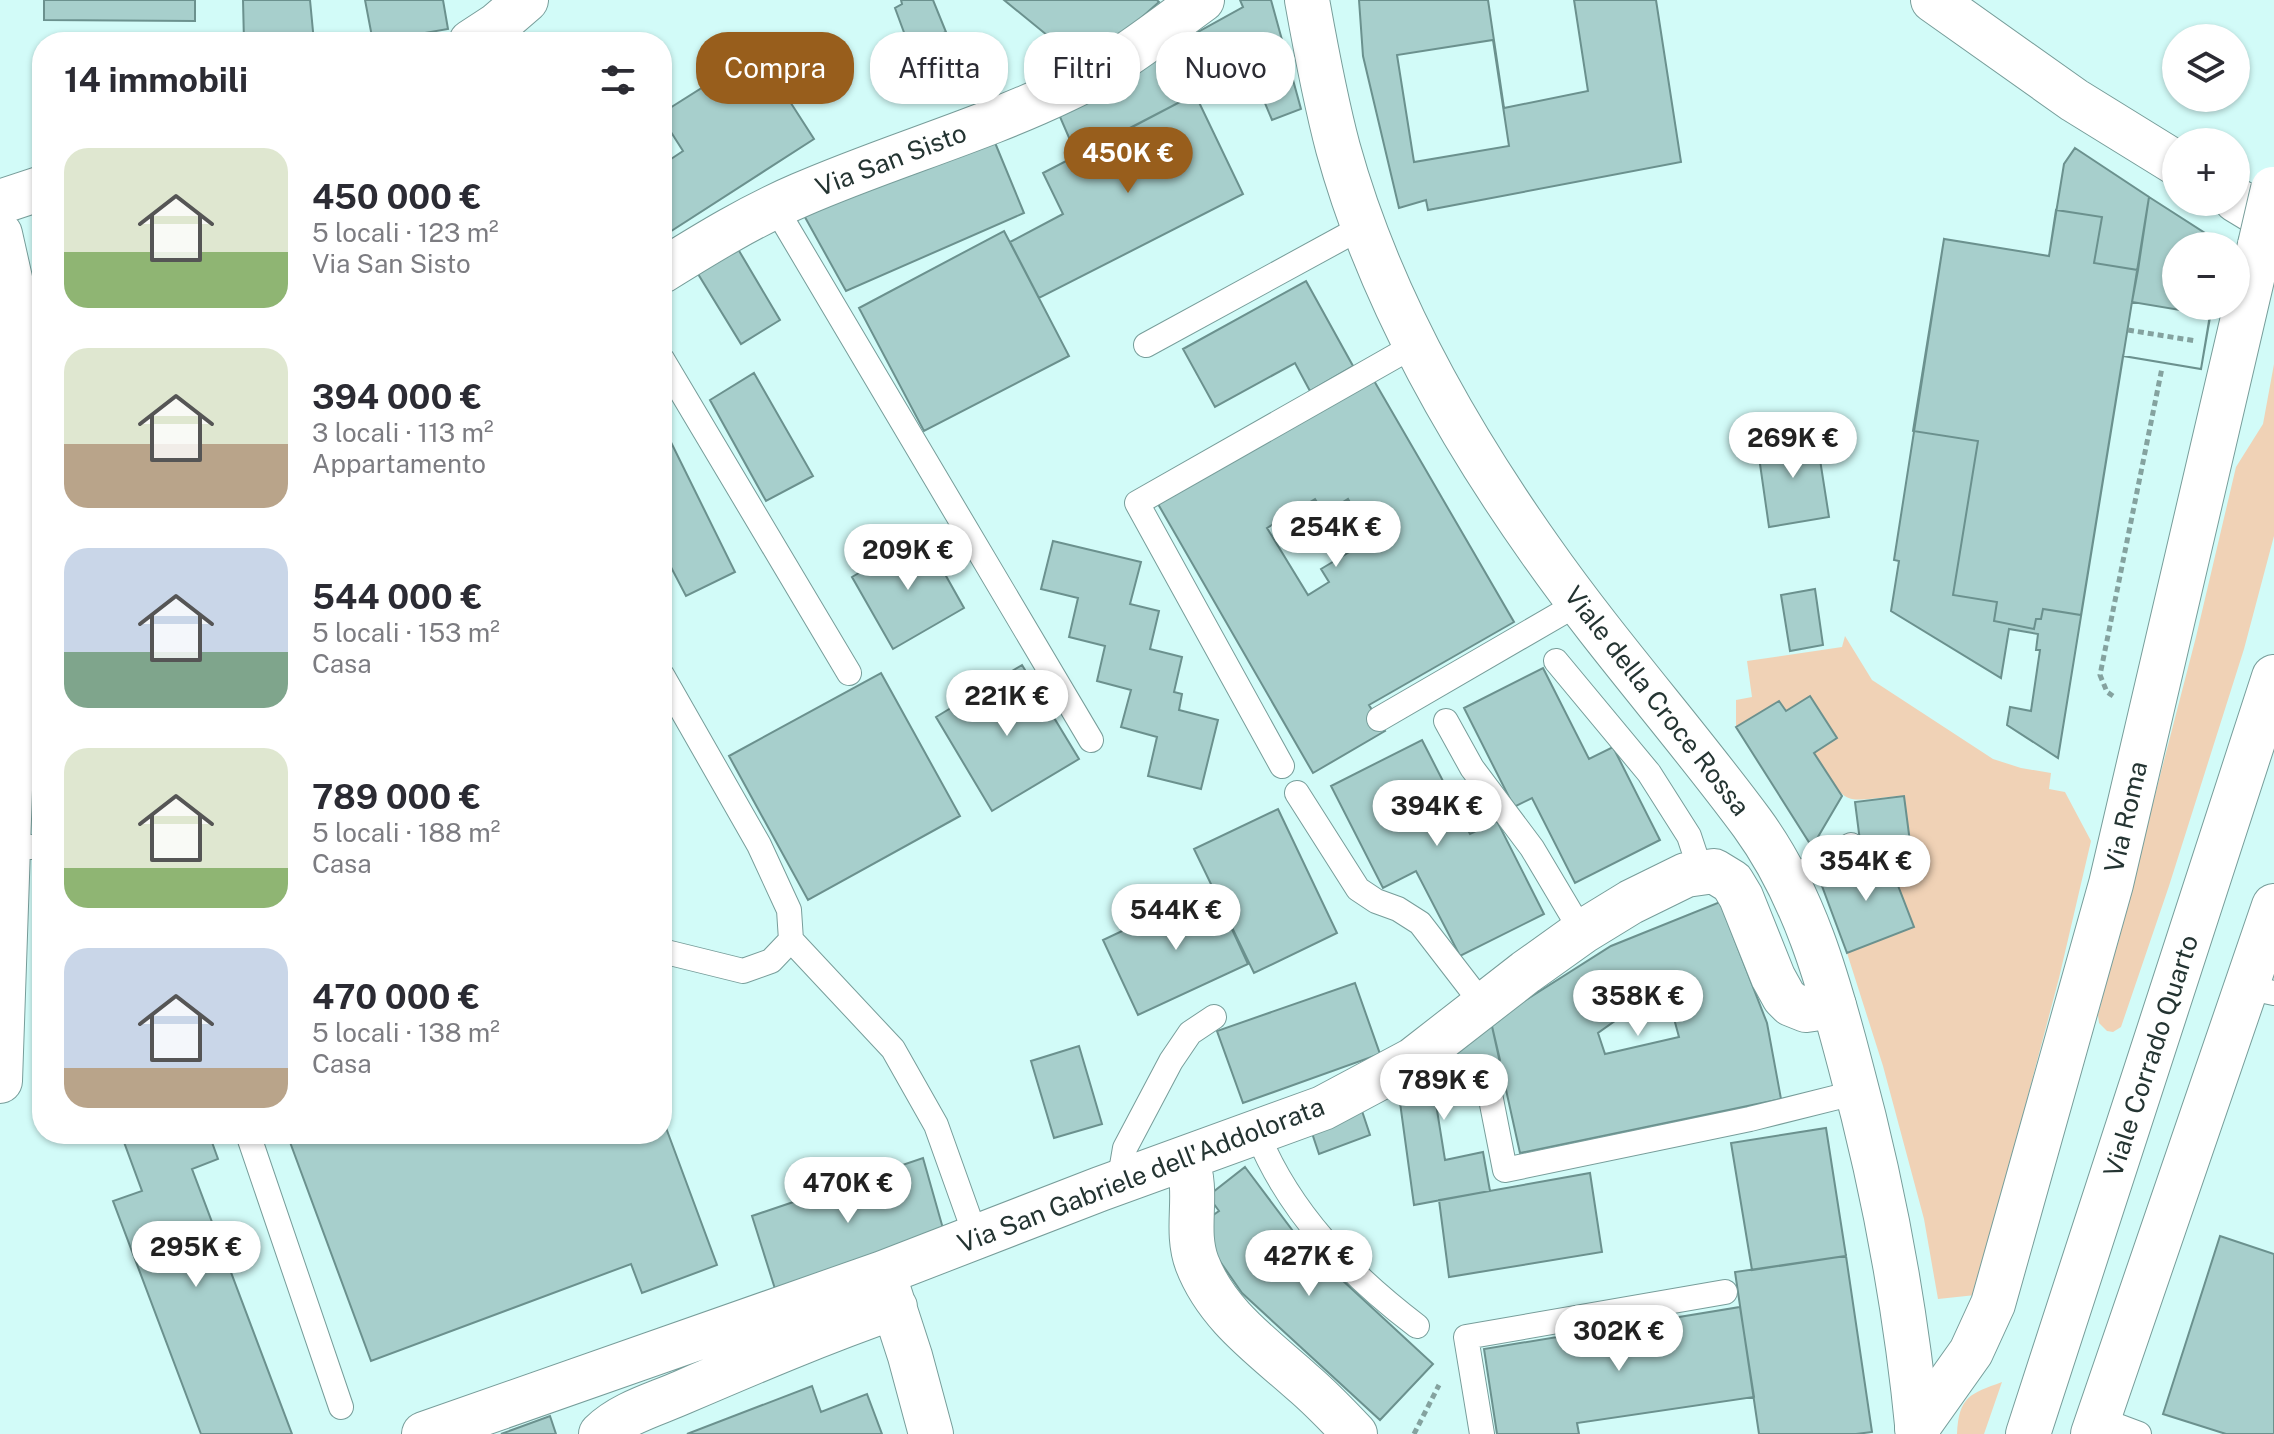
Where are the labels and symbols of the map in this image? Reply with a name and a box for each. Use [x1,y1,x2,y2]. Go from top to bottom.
street label: Via San Sisto [811,117,971,202]
pin: 450K € [1063,127,1193,195]
pin: 269K € [1728,412,1858,480]
pin: 254K € [1271,501,1401,569]
pin: 209K € [843,524,973,592]
street label: Viale della Croce Rossa [1558,580,1756,821]
pin: 221K € [942,670,1072,738]
street label: Via Roma [2098,758,2153,876]
pin: 394K € [1372,780,1502,848]
pin: 354K € [1801,835,1931,903]
pin: 544K € [1111,884,1241,952]
street label: Viale Corrado Quarto [2097,931,2204,1181]
pin: 358K € [1573,970,1703,1038]
pin: 789K € [1379,1054,1509,1122]
street label: Via San Gabriele dell'Addolorata [953,1090,1329,1259]
pin: 470K € [783,1157,913,1225]
pin: 295K € [131,1221,261,1289]
pin: 427K € [1244,1230,1374,1298]
pin: 302K € [1554,1305,1684,1373]

